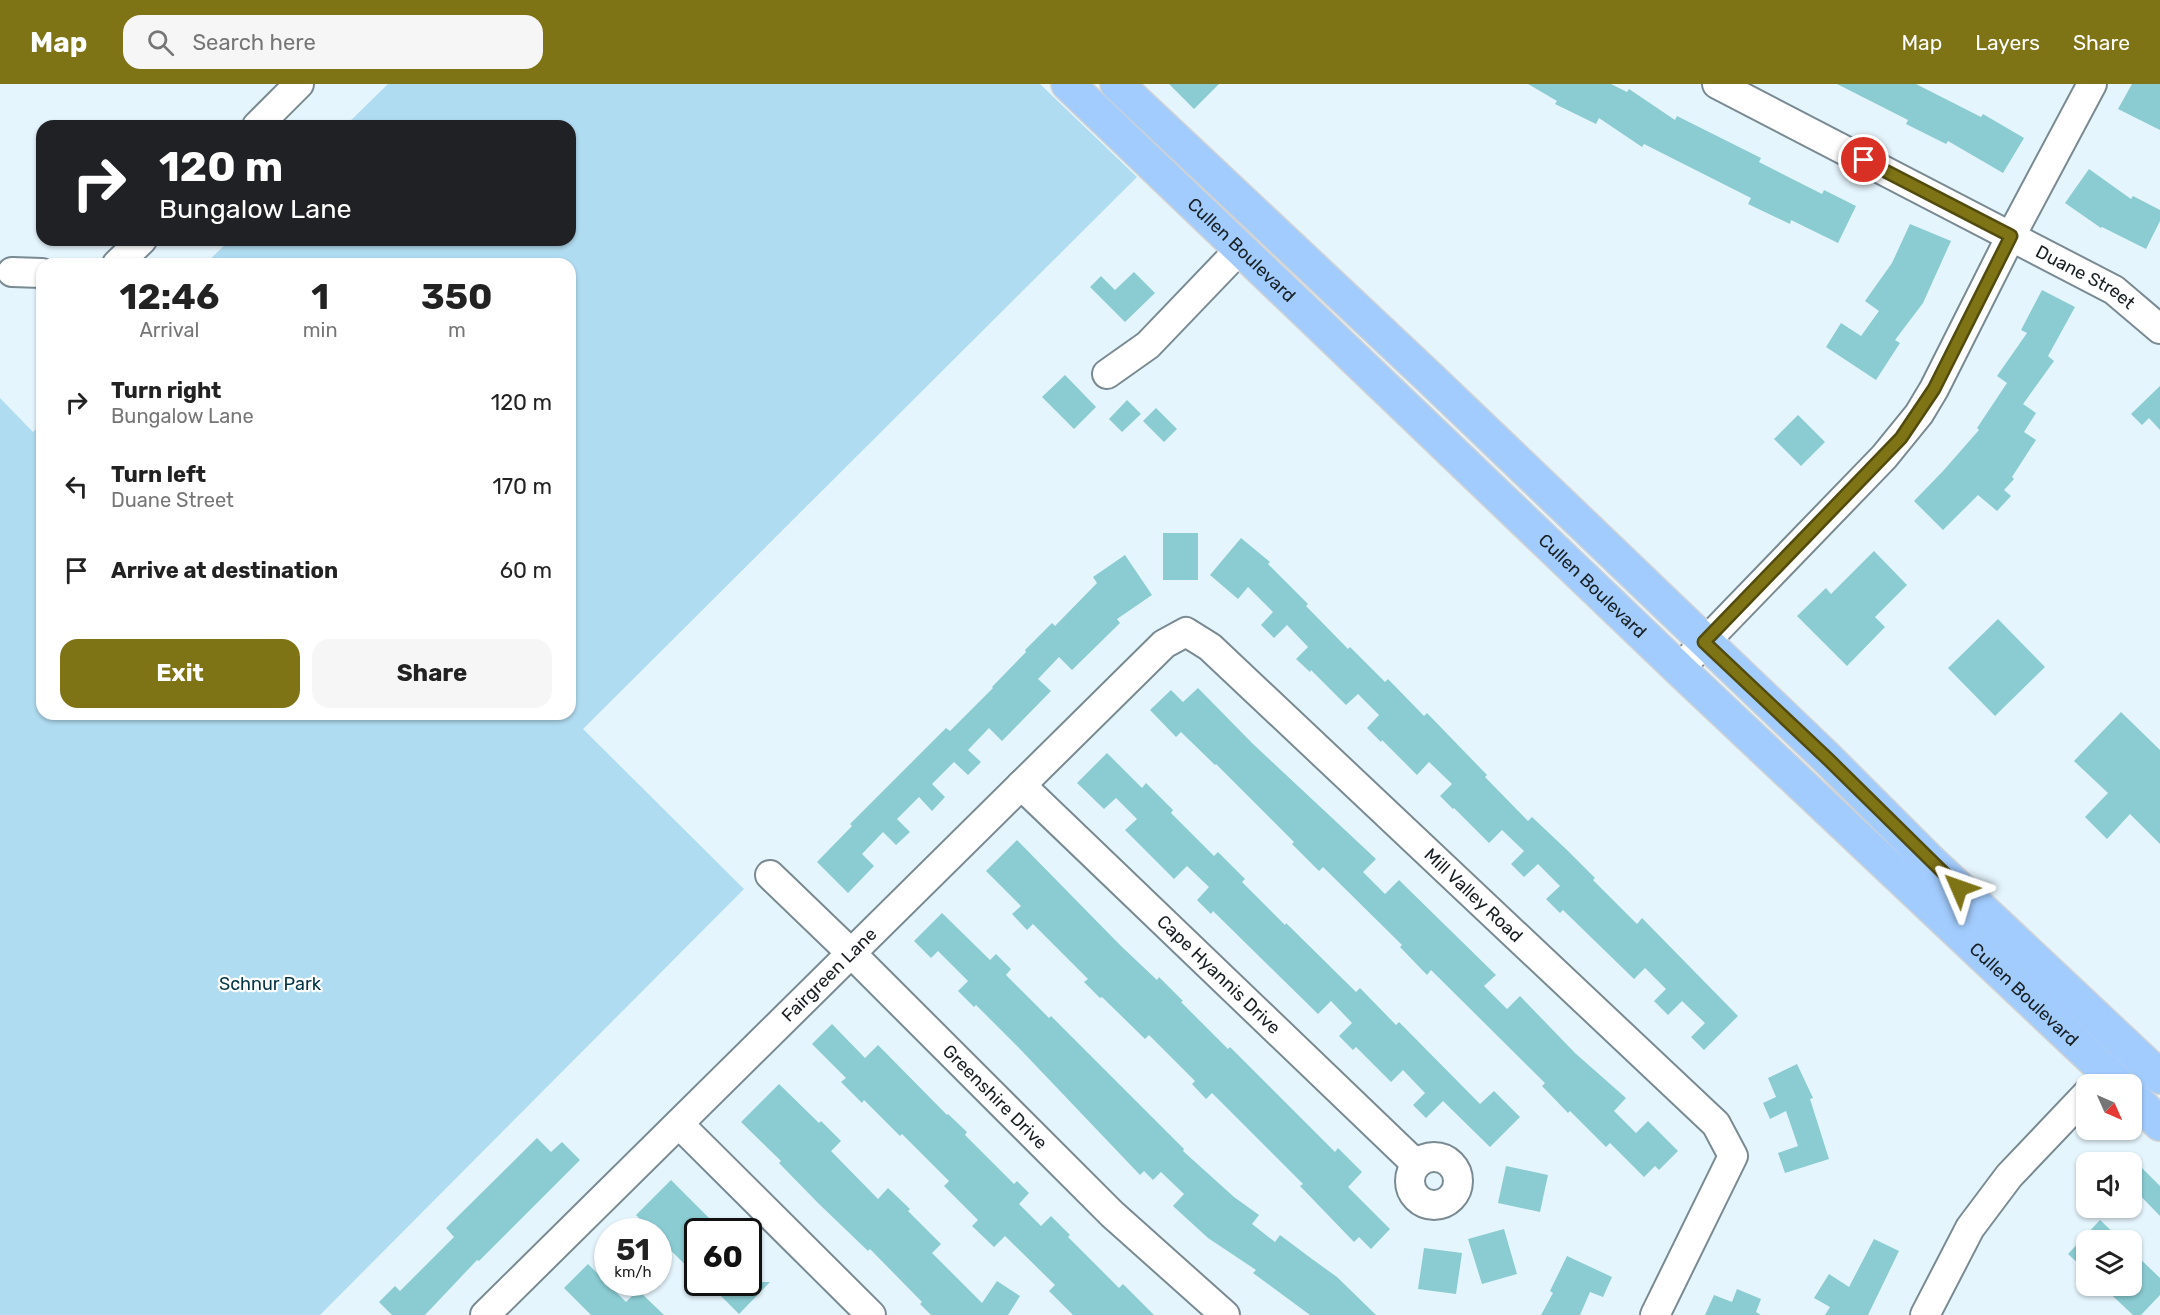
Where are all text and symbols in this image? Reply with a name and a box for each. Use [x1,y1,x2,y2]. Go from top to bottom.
search box [123,15,543,69]
text: Map [30,26,87,59]
icon: search [144,26,177,59]
text: Search here [192,29,316,56]
text: Map [1901,30,1942,55]
text: Layers [1975,30,2040,55]
text: Share [2073,30,2130,55]
pin [1838,134,1889,185]
text: 120 m [159,142,283,192]
icon: arrive [1847,143,1880,176]
icon: right [60,144,138,222]
text: Bungalow Lane [159,193,352,225]
street label: Cullen Boulevard [1183,193,1300,307]
street label: Duane Street [2032,240,2139,314]
text: 12:46 [119,275,219,318]
text: 1 [311,275,329,318]
text: 350 [421,275,493,318]
text: Arrival [139,318,199,342]
text: min [303,318,338,342]
text: m [448,318,466,342]
text: Turn right [111,377,221,404]
icon: right [60,386,93,419]
text: 120 m [491,389,552,416]
text: Bungalow Lane [111,404,254,428]
text: Turn left [111,461,206,488]
icon: left [60,470,93,503]
text: 170 m [492,473,552,500]
text: Duane Street [111,488,234,512]
street label: Cullen Boulevard [1534,529,1651,643]
icon: arrive [60,554,93,587]
text: Arrive at destination [111,557,338,584]
text: 60 m [500,557,552,584]
button: Exit [60,639,300,708]
button: Share [312,639,552,708]
street label: Mill Valley Road [1420,844,1527,947]
position arrow [1927,856,1991,920]
street label: Cape Hyannis Drive [1152,910,1285,1039]
street label: Fairgreen Lane [777,923,881,1027]
street label: Cullen Boulevard [1965,938,2083,1051]
park label: Schnur Park [219,973,322,995]
street label: Greenshire Drive [938,1040,1052,1154]
north arrow [2076,1074,2142,1140]
map controls [2076,1074,2142,1296]
button: sound [2076,1152,2142,1218]
speed limit sign: 60 [684,1218,762,1296]
button: layers [2076,1230,2142,1296]
text: 51 [616,1232,650,1268]
text: km/h [614,1263,652,1281]

